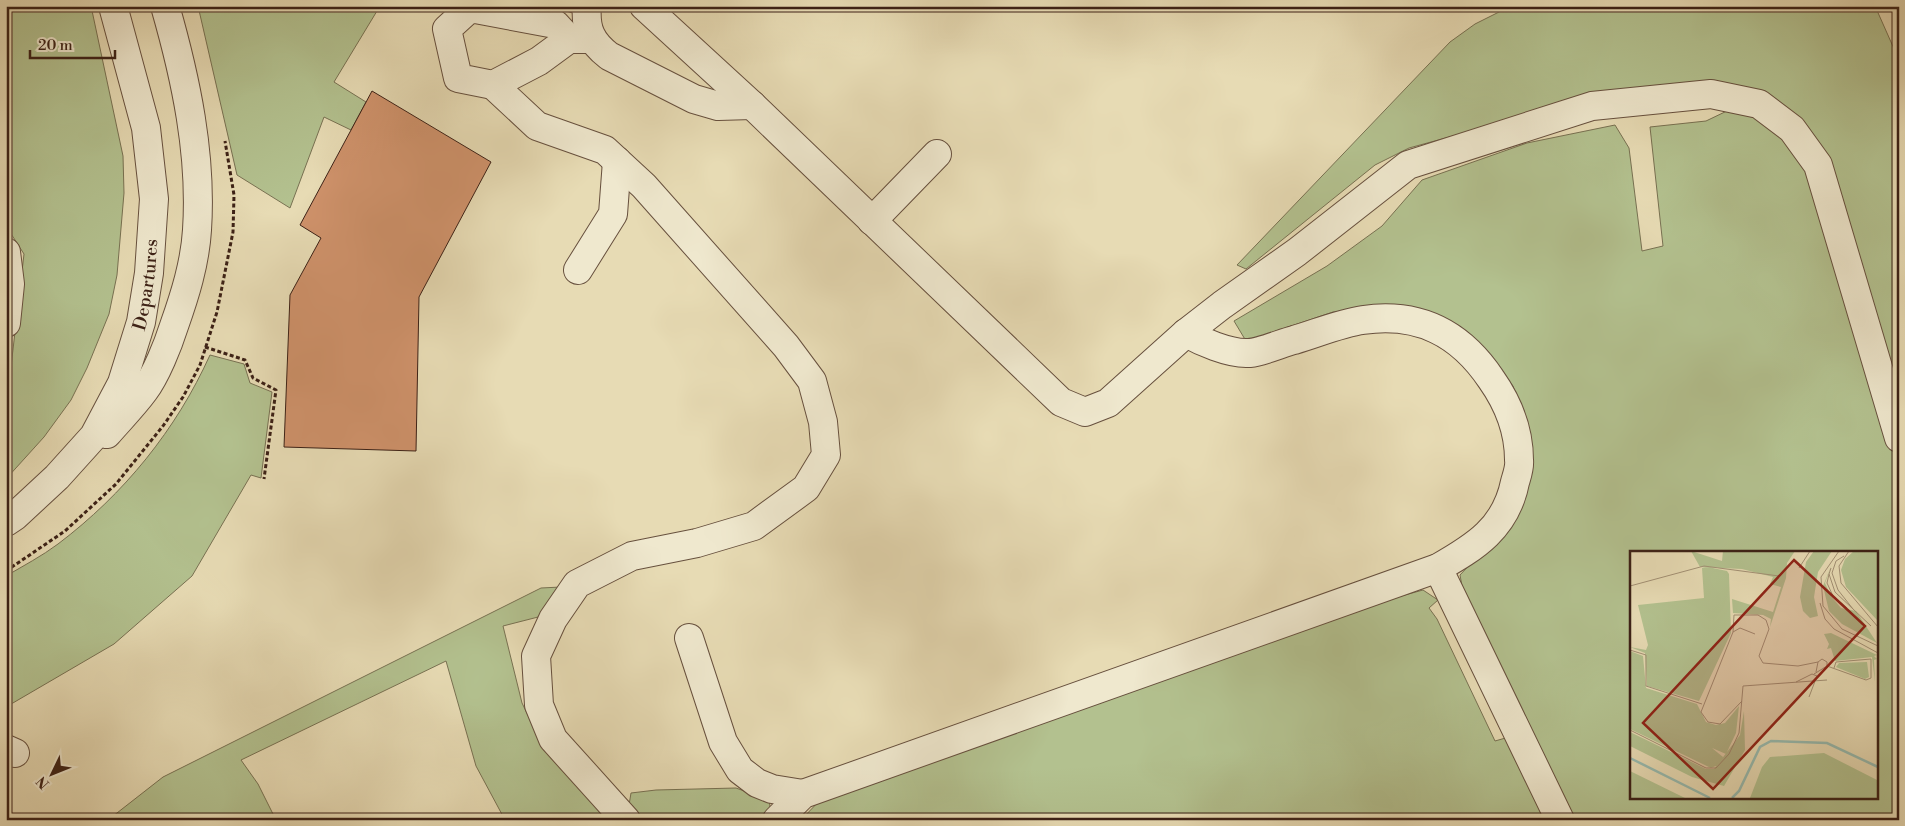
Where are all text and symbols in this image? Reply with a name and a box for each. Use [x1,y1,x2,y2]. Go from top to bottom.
scale bar [30,28,115,60]
text: 20 m [38,36,73,55]
street label: Departures [128,238,163,333]
inset map [1630,551,1878,798]
north arrow [28,748,78,798]
text: N [33,772,54,792]

